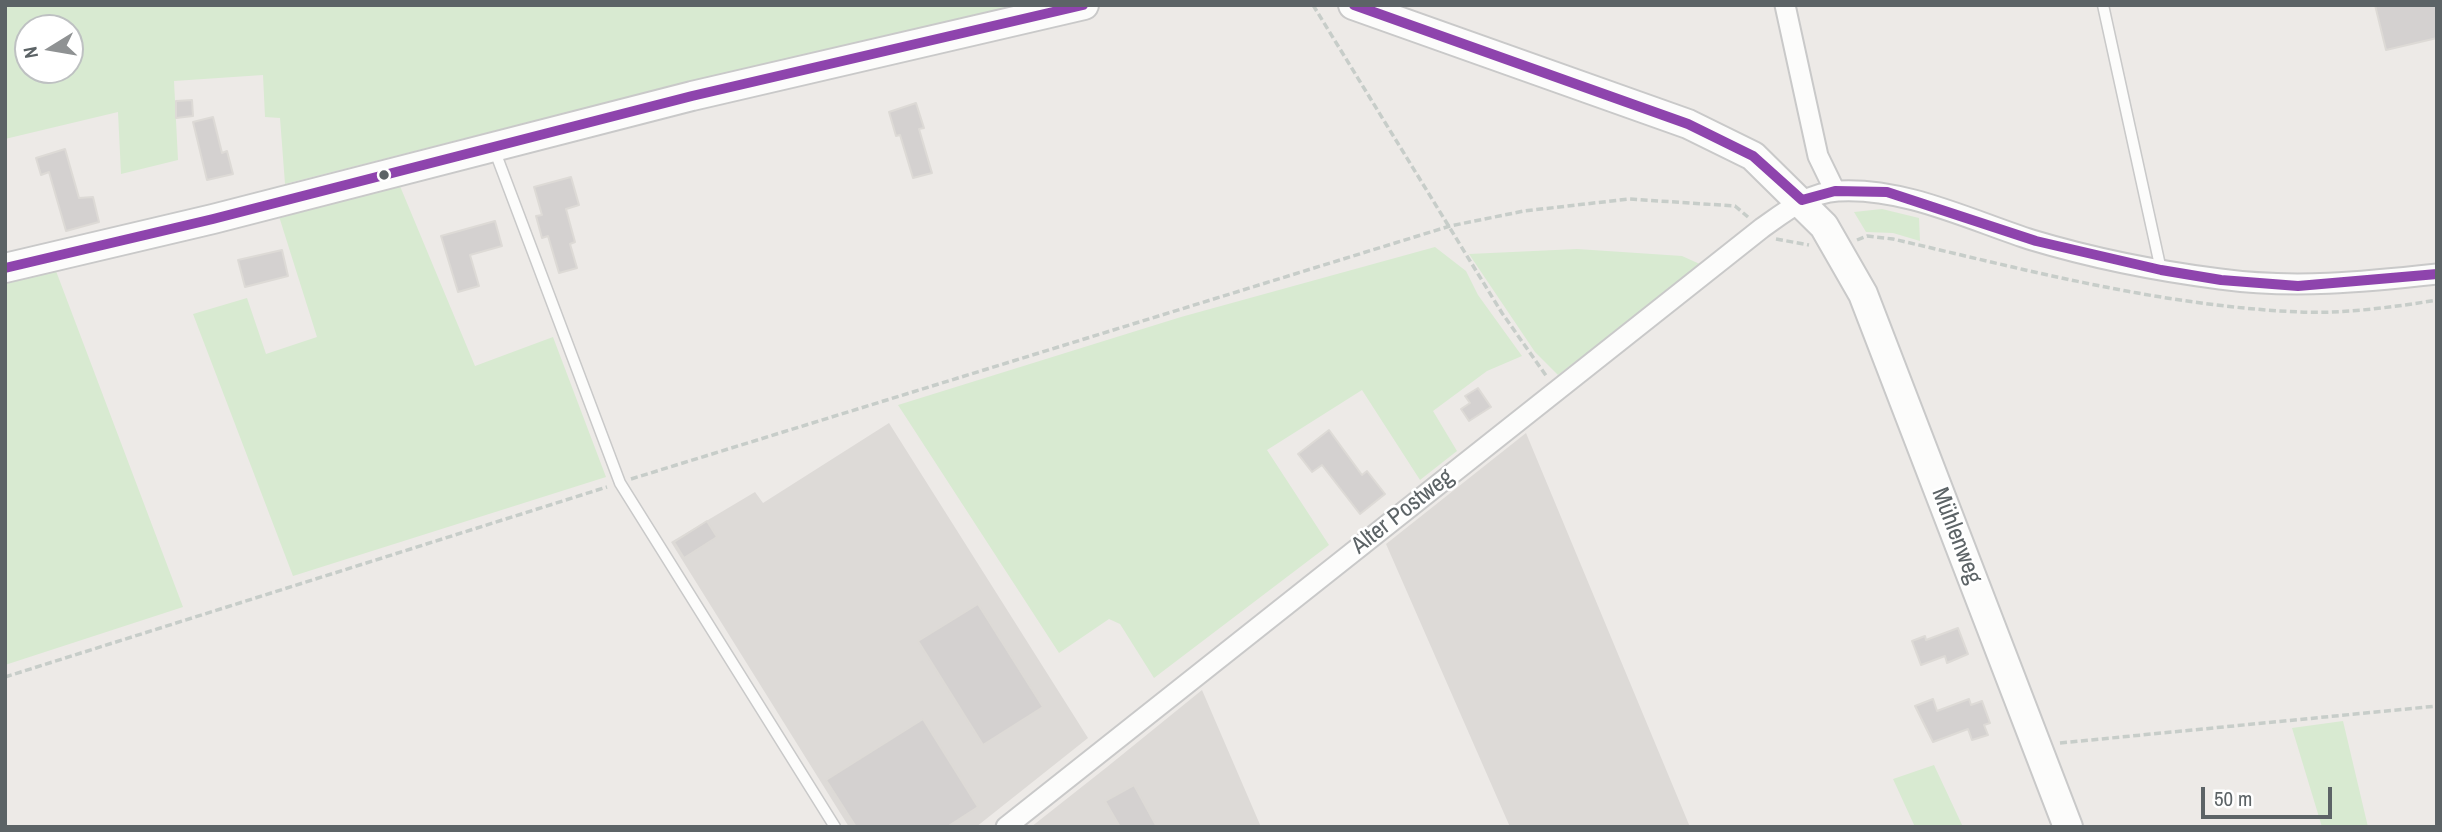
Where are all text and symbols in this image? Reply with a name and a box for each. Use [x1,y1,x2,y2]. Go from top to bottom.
north arrow [14,14,84,84]
text: N [17,45,44,61]
unlabelled marker [377,168,391,182]
street label: Alter Postweg [1346,463,1460,561]
street label: Mühlenweg [1925,484,1987,588]
scale bar [2204,772,2335,816]
text: 50 m [2214,784,2252,813]

